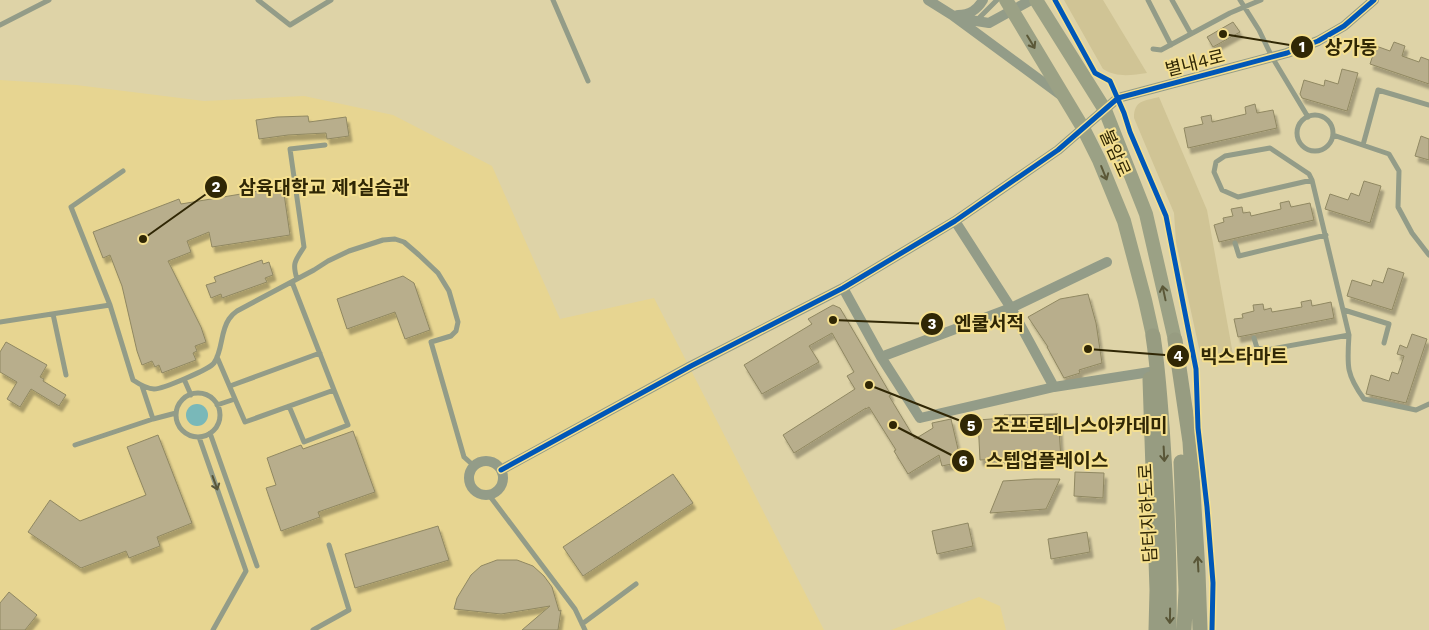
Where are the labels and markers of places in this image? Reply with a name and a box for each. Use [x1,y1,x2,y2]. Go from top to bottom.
callout: 상가동 [1290,30,1387,64]
callout: 삼육대학교 제1실습관 [204,170,420,204]
callout: 엔쿨서적 [919,307,1034,341]
callout: 빅스타마트 [1166,339,1298,373]
callout: 조프로테니스아카데미 [958,408,1178,442]
callout: 스텝업플레이스 [951,444,1118,478]

